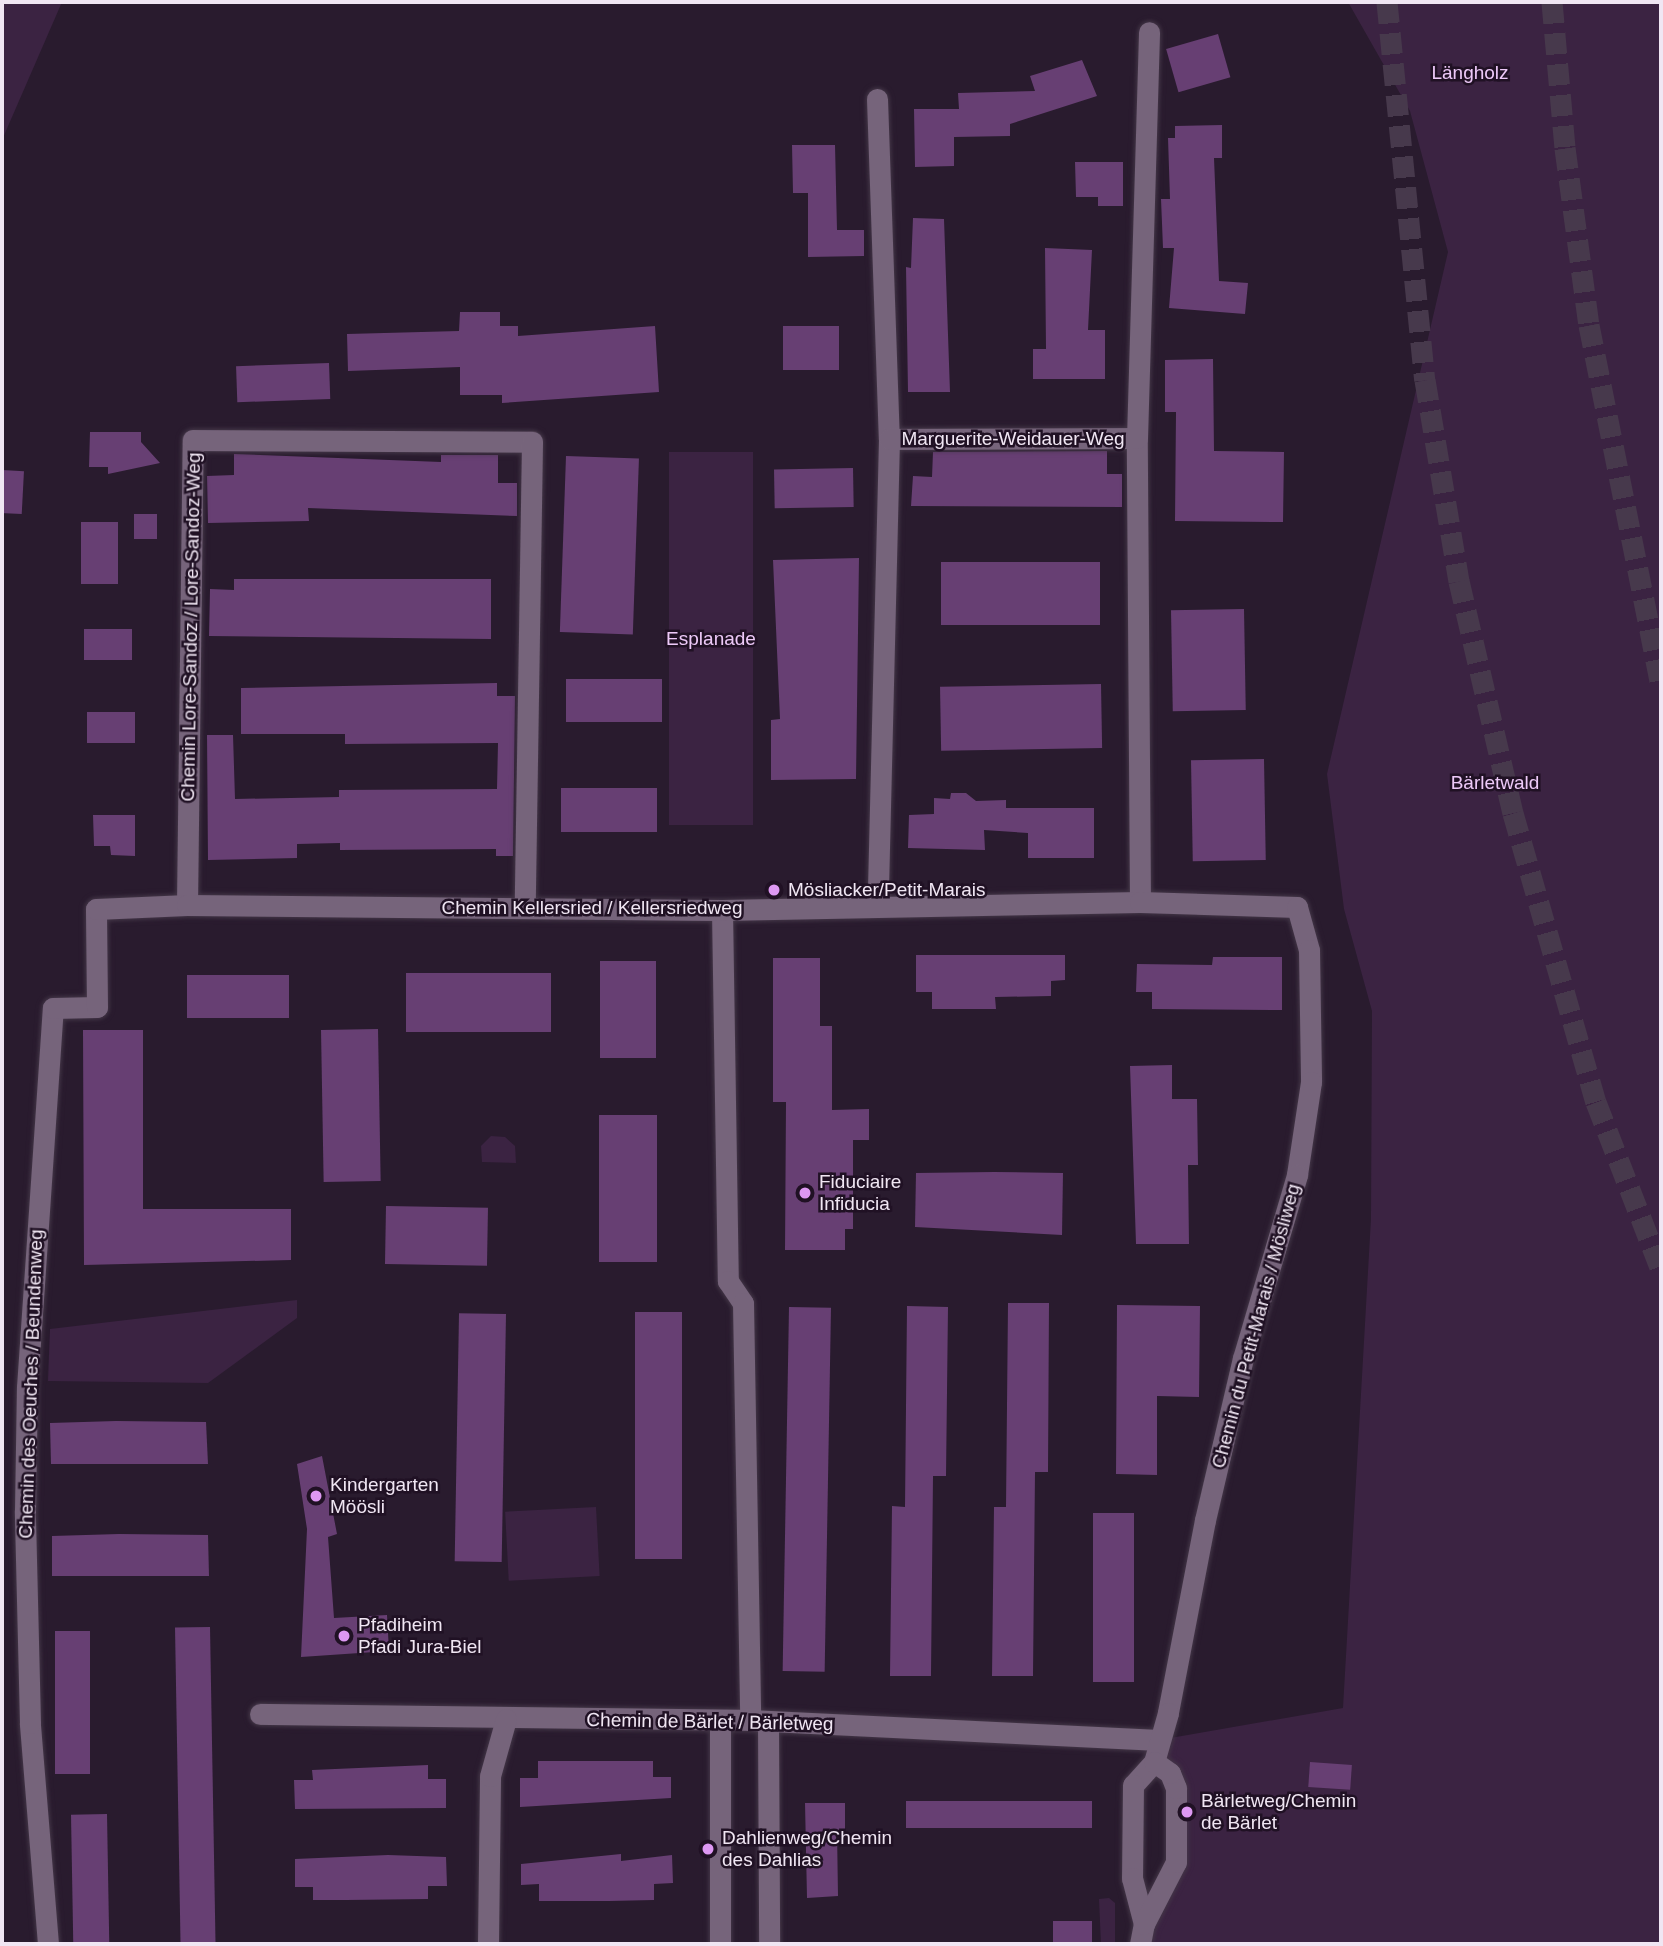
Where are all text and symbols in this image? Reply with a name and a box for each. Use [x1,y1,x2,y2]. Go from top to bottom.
park label: Längholz [1431,62,1509,84]
street label: Marguerite-Weidauer-Weg [901,428,1125,450]
street label: Chemin Lore-Sandoz / Lore-Sandoz-Weg [177,452,205,802]
park label: Esplanade [666,628,756,650]
park label: Bärletwald [1451,772,1539,794]
place label: Mösliacker/Petit-Marais [788,879,985,901]
marker: Mösliacker/Petit-Marais [766,882,782,898]
street label: Chemin Kellersried / Kellersriedweg [442,897,742,919]
place label: Fiduciaire Infiducia [819,1171,901,1215]
street label: Chemin du Petit-Marais / Mösliweg [1207,1181,1305,1471]
marker: Fiduciaire Infiducia [797,1185,813,1201]
street label: Chemin des Oeuches / Beundenweg [14,1229,48,1539]
place label: Kindergarten Möösli [330,1474,439,1518]
marker: Kindergarten Möösli [308,1488,324,1504]
place label: Pfadiheim Pfadi Jura-Biel [358,1614,482,1658]
marker: Pfadiheim Pfadi Jura-Biel [336,1628,352,1644]
street label: Chemin de Bärlet / Bärletweg [586,1708,834,1736]
place label: Bärletweg/Chemin de Bärlet [1201,1790,1356,1834]
marker: Bärletweg/Chemin de Bärlet [1179,1804,1195,1820]
place label: Dahlienweg/Chemin des Dahlias [722,1827,892,1871]
marker: Dahlienweg/Chemin des Dahlias [700,1841,716,1857]

